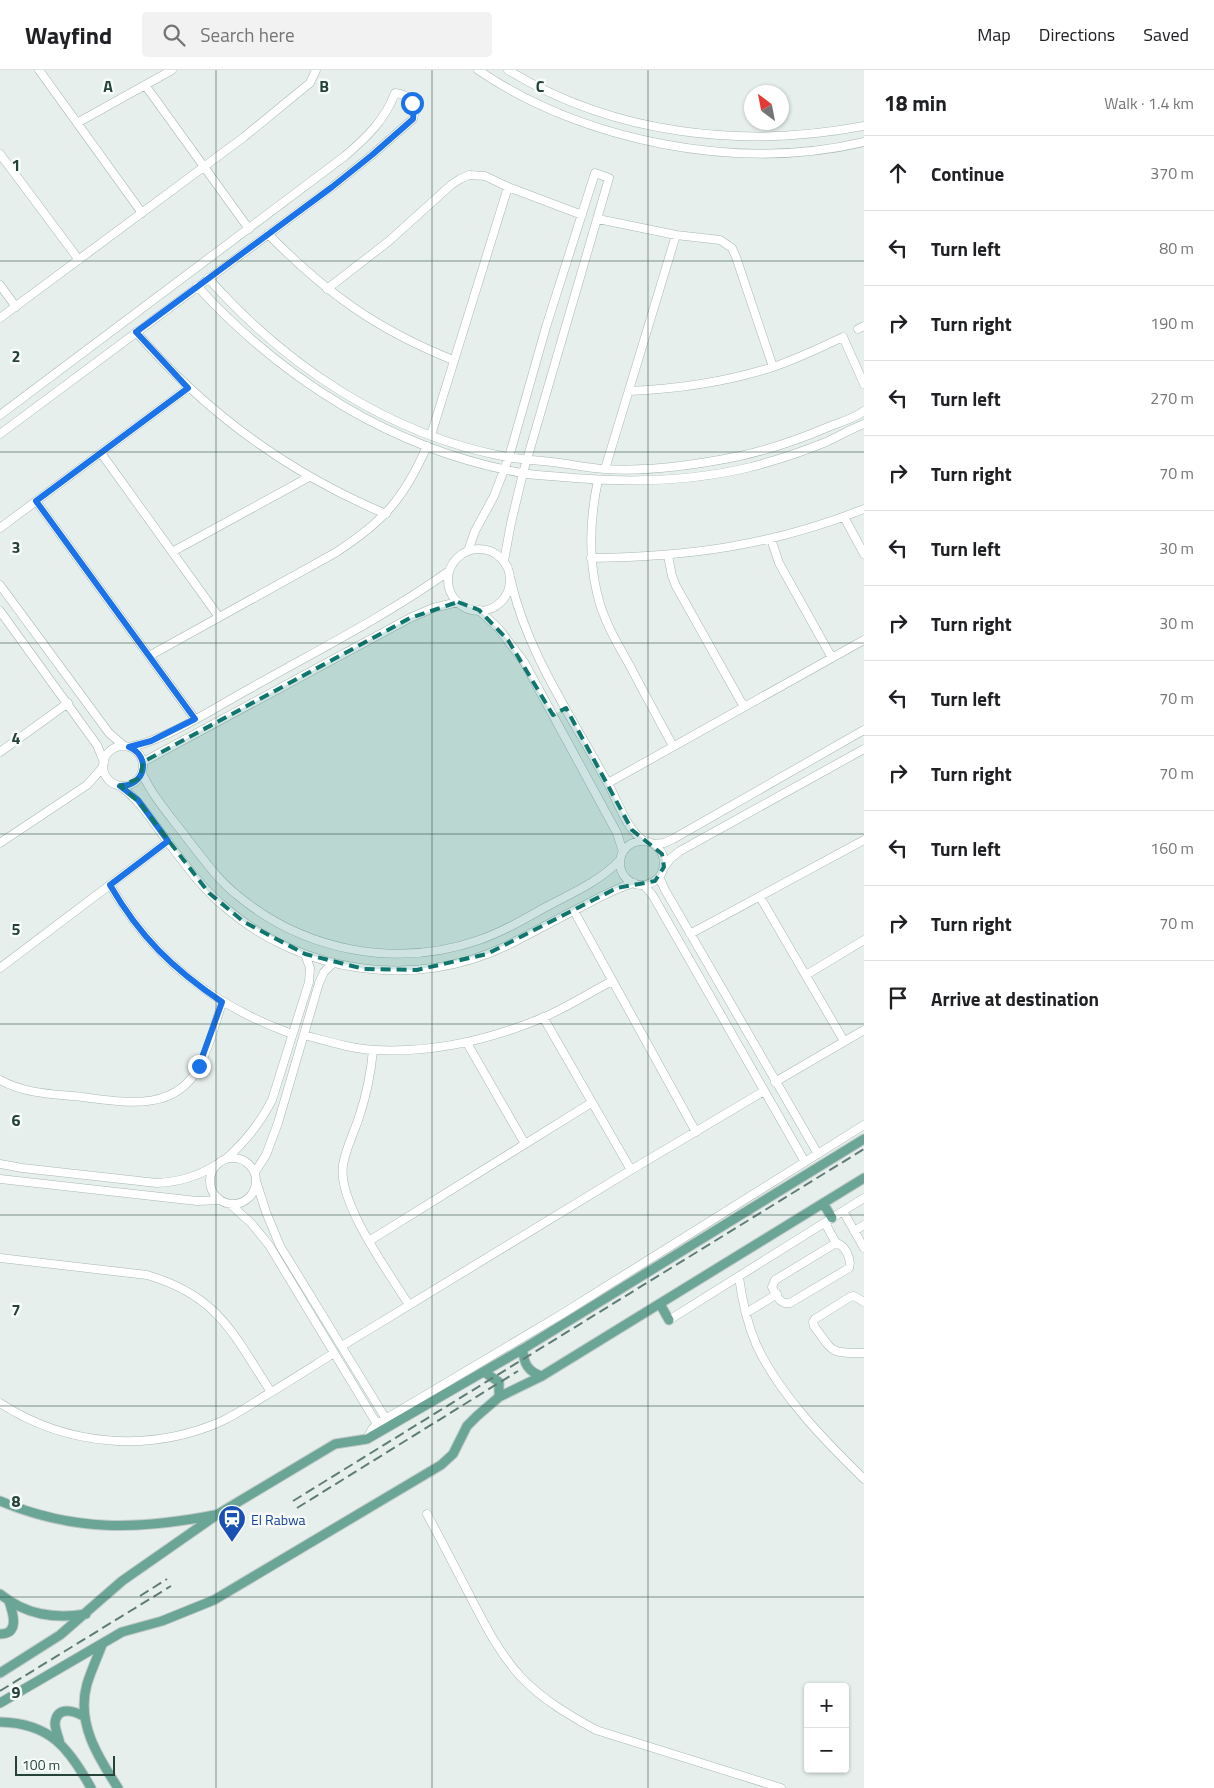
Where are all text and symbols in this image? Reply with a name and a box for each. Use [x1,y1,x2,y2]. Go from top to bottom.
search box [142,12,492,57]
text: Wayfind [25,17,112,53]
text: Search here [200,20,295,49]
icon: search [160,21,188,49]
text: Map [977,21,1011,48]
text: Directions [1039,21,1115,48]
text: Saved [1143,21,1189,48]
text: A [103,74,113,98]
text: B [319,74,329,98]
text: C [536,74,545,98]
north arrow [744,85,789,130]
text: 18 min [884,87,947,119]
text: Walk · 1.4 km [1104,91,1194,115]
route start [401,92,424,115]
text: 1 [12,153,20,177]
icon: ahead [884,159,912,187]
text: Continue [931,159,1004,188]
text: 370 m [1150,161,1194,185]
icon: left [884,234,912,262]
text: Turn left [931,234,1001,263]
text: 80 m [1159,236,1194,260]
icon: right [884,309,912,337]
text: Turn right [931,309,1012,338]
text: 190 m [1150,311,1194,335]
text: 2 [12,344,20,368]
icon: left [884,384,912,412]
text: Turn left [931,384,1001,413]
text: 270 m [1150,386,1194,410]
icon: right [884,459,912,487]
text: Turn right [931,459,1012,488]
text: 70 m [1159,461,1194,485]
icon: left [884,534,912,562]
text: Turn left [931,534,1001,563]
text: 3 [12,535,20,559]
text: 30 m [1159,536,1194,560]
icon: right [884,609,912,637]
text: Turn right [931,609,1012,638]
text: 30 m [1159,611,1194,635]
icon: left [884,684,912,712]
text: Turn left [931,684,1001,713]
text: 70 m [1159,686,1194,710]
text: 4 [12,726,21,750]
icon: right [884,759,912,787]
text: Turn right [931,759,1012,788]
text: 70 m [1159,761,1194,785]
icon: left [884,834,912,862]
text: Turn left [931,834,1001,863]
text: 160 m [1150,836,1194,860]
icon: right [884,909,912,937]
text: Turn right [931,909,1012,938]
text: 70 m [1159,911,1194,935]
text: 5 [12,917,21,941]
icon: arrive [884,984,912,1012]
text: Arrive at destination [931,984,1099,1013]
route end [188,1055,211,1078]
text: 6 [12,1108,21,1132]
text: 7 [12,1298,20,1322]
text: 8 [12,1489,21,1513]
station icon: El Rabwa [217,1504,247,1543]
place label: El Rabwa [251,1509,306,1530]
text: 9 [12,1680,21,1704]
map controls [804,1683,849,1773]
button: + [804,1683,849,1728]
button: − [804,1728,849,1773]
scale bar [15,1753,115,1776]
text: 100 m [22,1754,60,1775]

